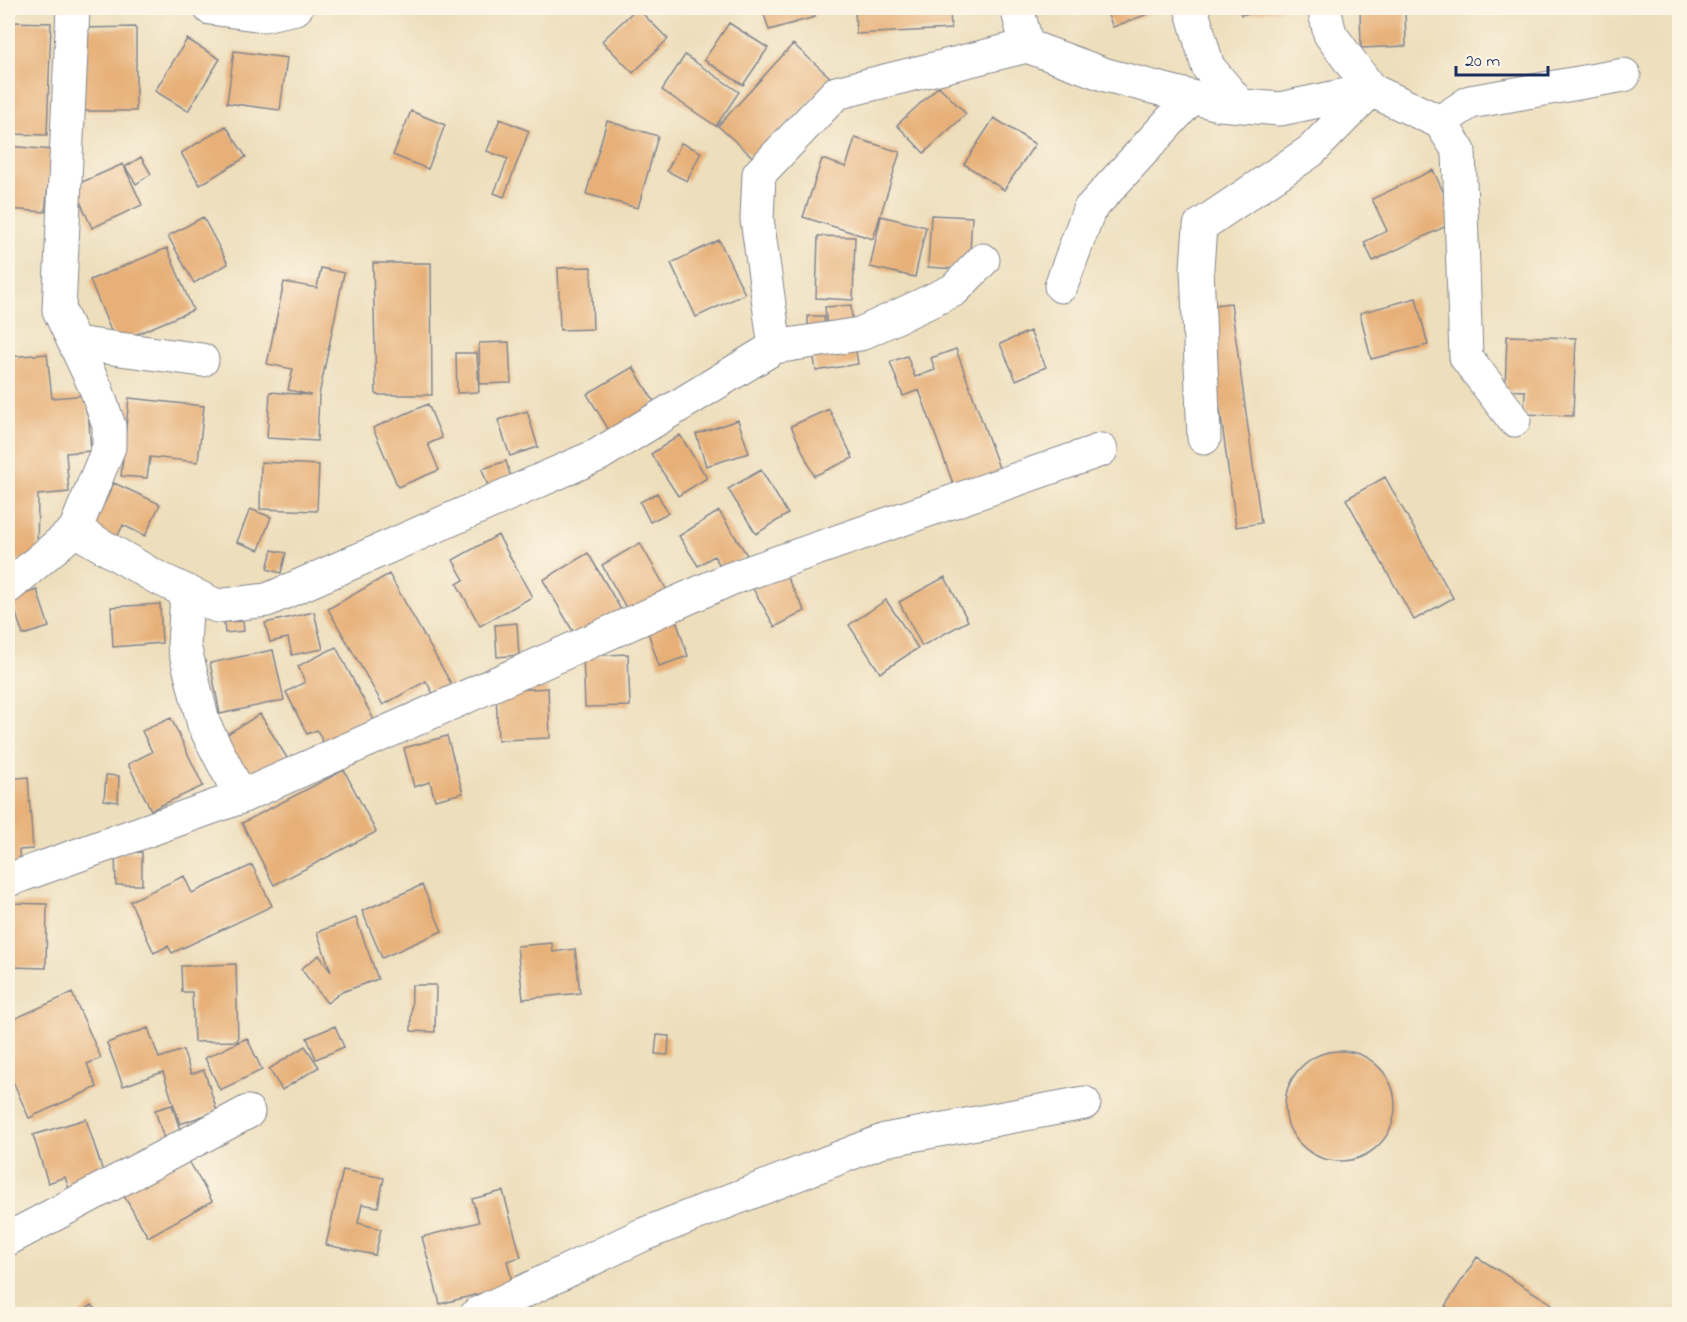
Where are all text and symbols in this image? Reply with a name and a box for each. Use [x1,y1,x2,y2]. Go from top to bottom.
scale bar [1456,39,1548,77]
text: 20 m [1465,49,1500,75]

